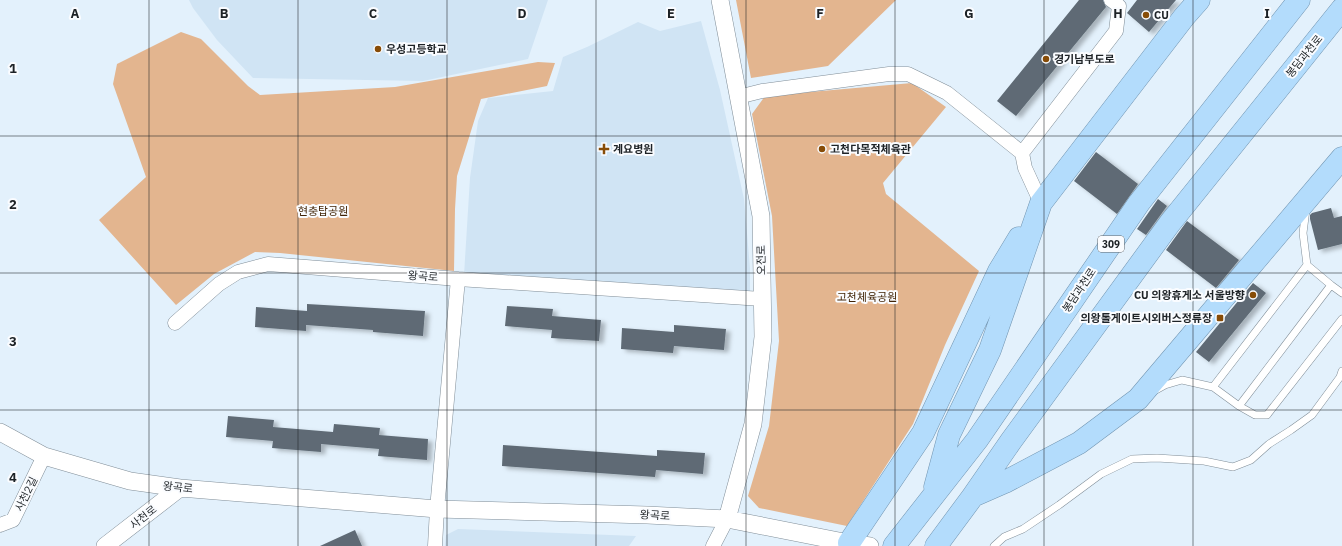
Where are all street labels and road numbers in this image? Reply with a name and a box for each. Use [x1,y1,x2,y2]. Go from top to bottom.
street label: 봉담과천로 [1283,32,1325,80]
road number: 309 [1098,236,1124,252]
street label: 오전로 [754,245,768,275]
street label: 봉담과천로 [1059,265,1099,315]
street label: 왕곡로 [407,268,439,284]
street label: 사천2길 [12,474,40,514]
street label: 왕곡로 [162,478,194,496]
street label: 사천로 [127,502,159,532]
street label: 왕곡로 [639,507,671,523]

